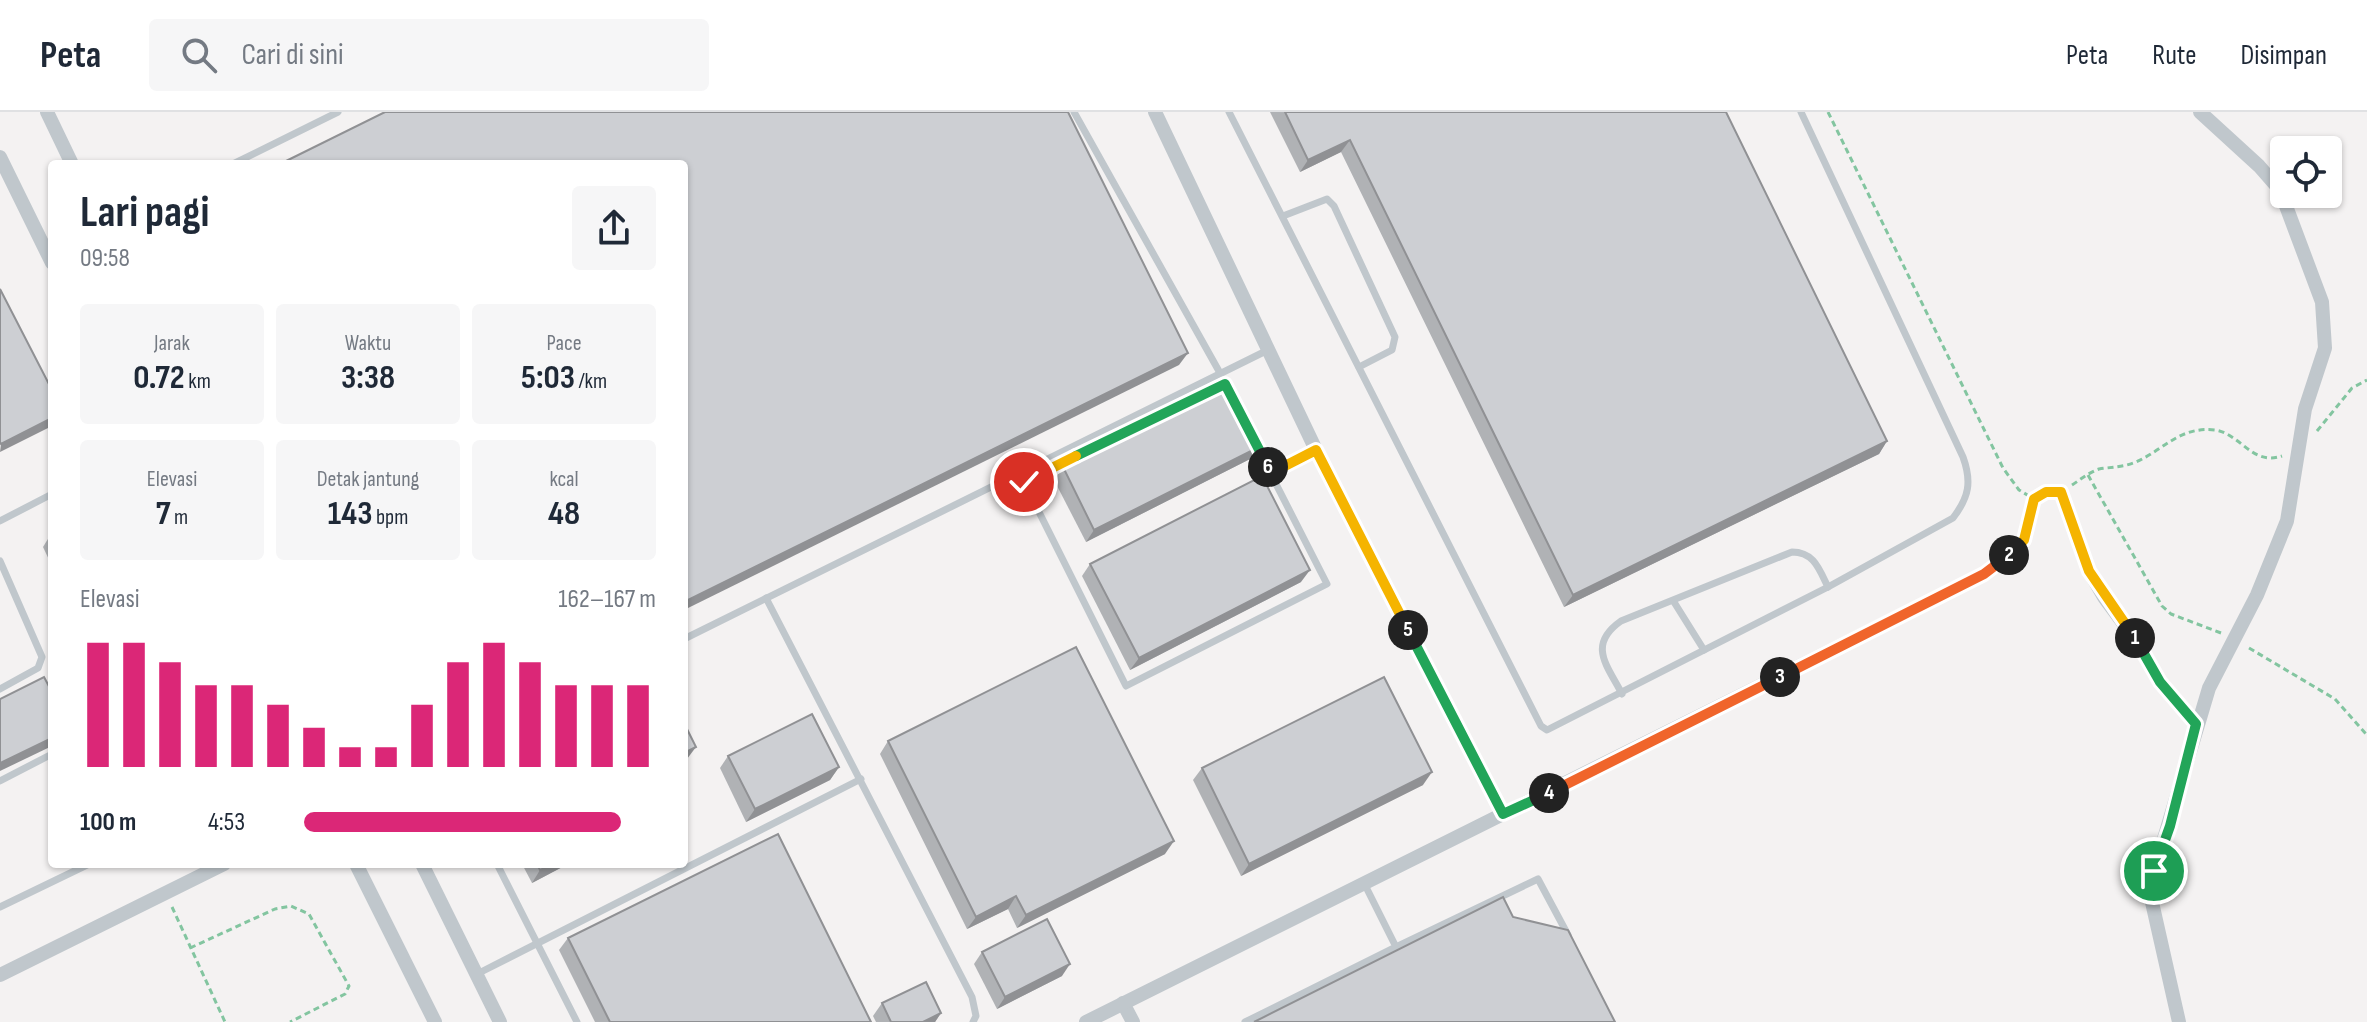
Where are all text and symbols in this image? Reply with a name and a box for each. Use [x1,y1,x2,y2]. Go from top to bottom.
search box [149,19,709,91]
text: Peta [40,33,101,78]
icon: search [177,33,221,77]
text: Cari di sini [241,37,344,73]
text: Peta [2066,39,2108,72]
text: Rute [2152,39,2196,72]
text: Disimpan [2240,39,2327,72]
map controls [2270,136,2342,208]
button: locate [2270,136,2342,208]
text: Lari pagi [80,186,209,239]
button: share [572,186,656,270]
text: 09:58 [80,243,130,274]
text: Jarak [154,330,190,357]
text: Waktu [345,330,391,357]
text: Pace [546,330,582,357]
text: 0.72 [133,357,185,398]
text: 3:38 [341,357,395,398]
text: 5:03 [521,357,575,398]
text: km [185,368,211,395]
text: /km [575,368,607,395]
pin: 6 [1248,447,1288,487]
pin [990,448,1058,516]
text: 6 [1263,453,1273,480]
icon: check [1002,460,1046,504]
text: Elevasi [147,466,197,493]
text: Detak jantung [317,466,419,493]
text: kcal [549,466,579,493]
text: 7 [156,493,171,534]
text: 143 [328,493,372,534]
text: 48 [548,493,580,534]
text: m [171,504,188,531]
text: bpm [372,504,408,531]
pin: 2 [1989,535,2029,575]
text: 2 [2004,541,2014,568]
text: Elevasi [80,584,140,615]
text: 162–167 m [558,584,656,615]
pin: 5 [1388,610,1428,650]
text: 5 [1403,616,1413,643]
pin: 1 [2115,618,2155,658]
text: 1 [2131,624,2139,651]
pin: 3 [1760,657,1800,697]
text: 3 [1775,663,1785,690]
pin: 4 [1529,773,1569,813]
text: 4 [1544,779,1554,806]
text: 100 m [80,807,136,838]
text: 4:53 [208,807,245,838]
pin [2120,837,2188,905]
icon: arrive [2132,849,2176,893]

